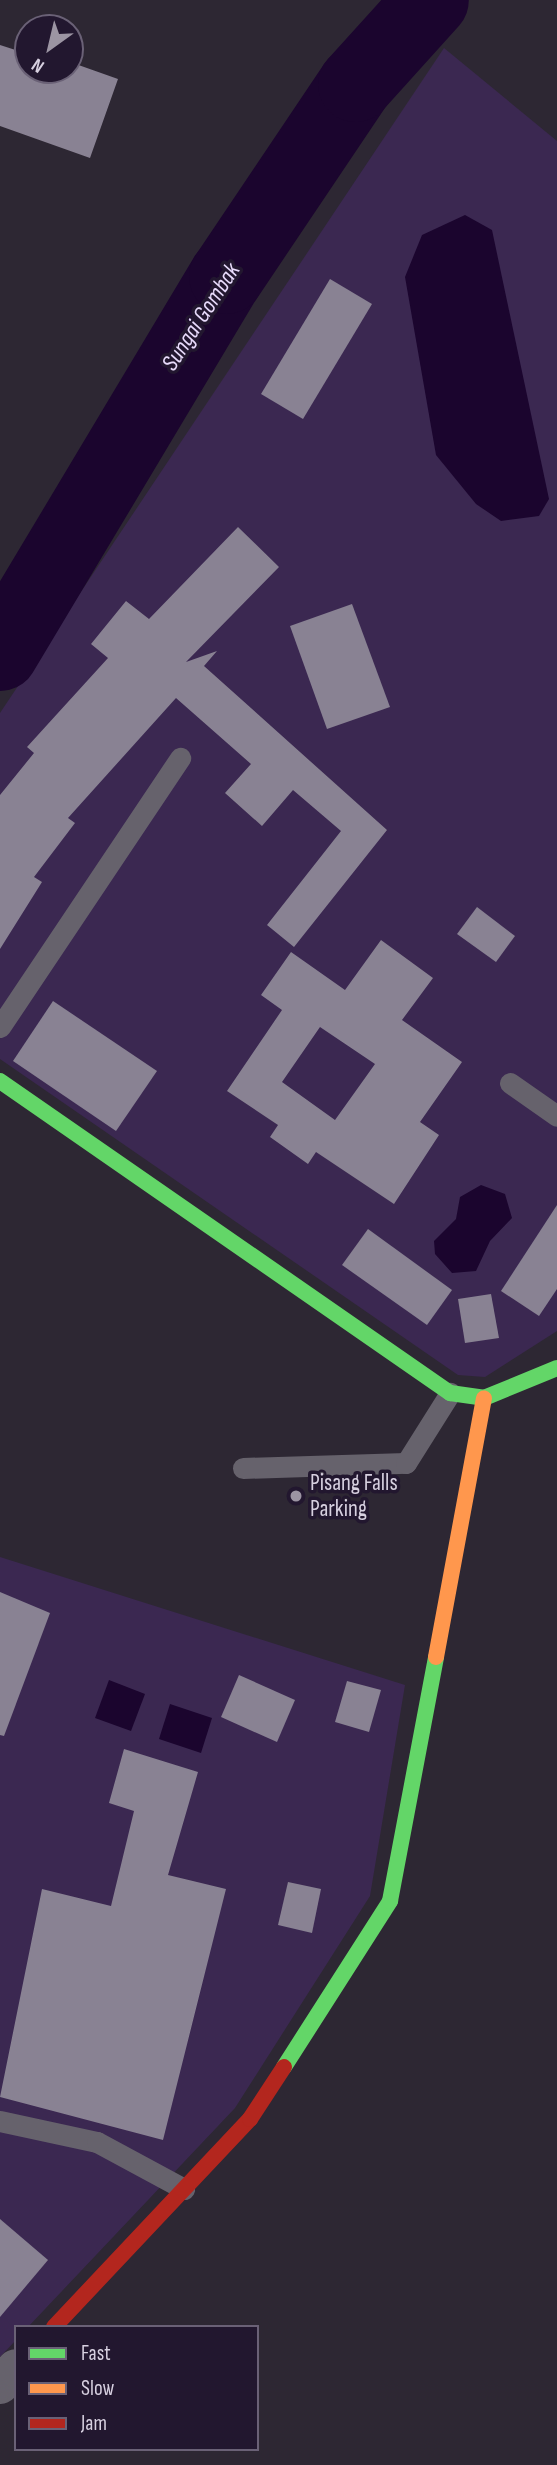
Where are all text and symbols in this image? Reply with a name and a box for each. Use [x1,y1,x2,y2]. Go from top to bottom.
north arrow [14,14,84,84]
text: N [27,53,49,78]
water label: Sungai Gombak [156,258,246,376]
place label: Pisang Falls Parking [310,1469,398,1523]
marker: Pisang Falls Parking [288,1488,304,1504]
legend [14,2325,259,2451]
text: Fast [81,2341,111,2366]
text: Slow [81,2376,114,2401]
text: Jam [81,2411,107,2436]

